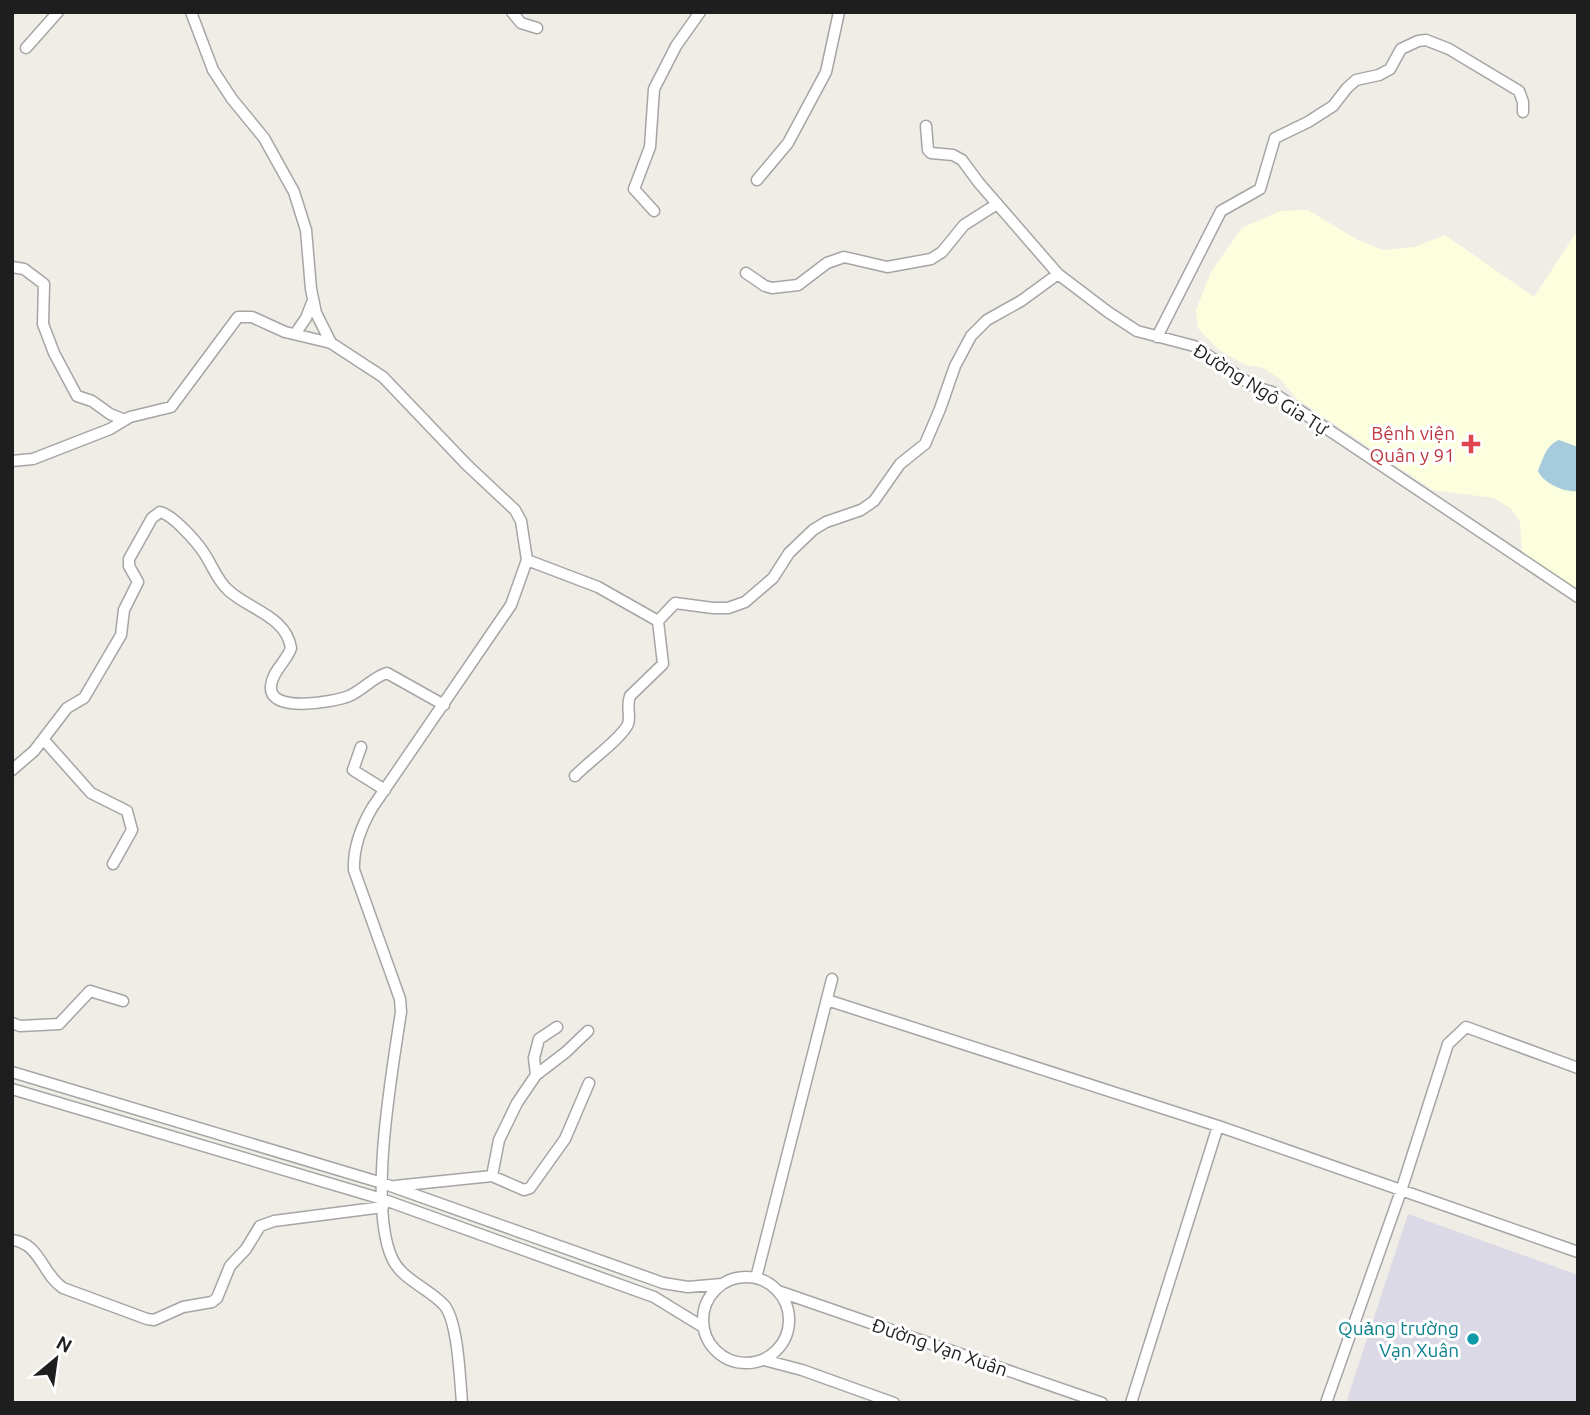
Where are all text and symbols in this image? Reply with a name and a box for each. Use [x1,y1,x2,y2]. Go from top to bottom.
street label: Đường Ngô Gia Tự [1190,339,1333,440]
place label: Bệnh viện Quân y 91 [1369,422,1455,466]
marker: Bệnh viện Quân y 91 [1461,434,1481,454]
street label: Đường Vạn Xuân [869,1313,1011,1381]
place label: Quảng trường Vạn Xuân [1338,1317,1459,1361]
north arrow [21,1324,91,1394]
text: N [53,1331,76,1357]
marker: Quảng trường Vạn Xuân [1465,1331,1481,1347]

